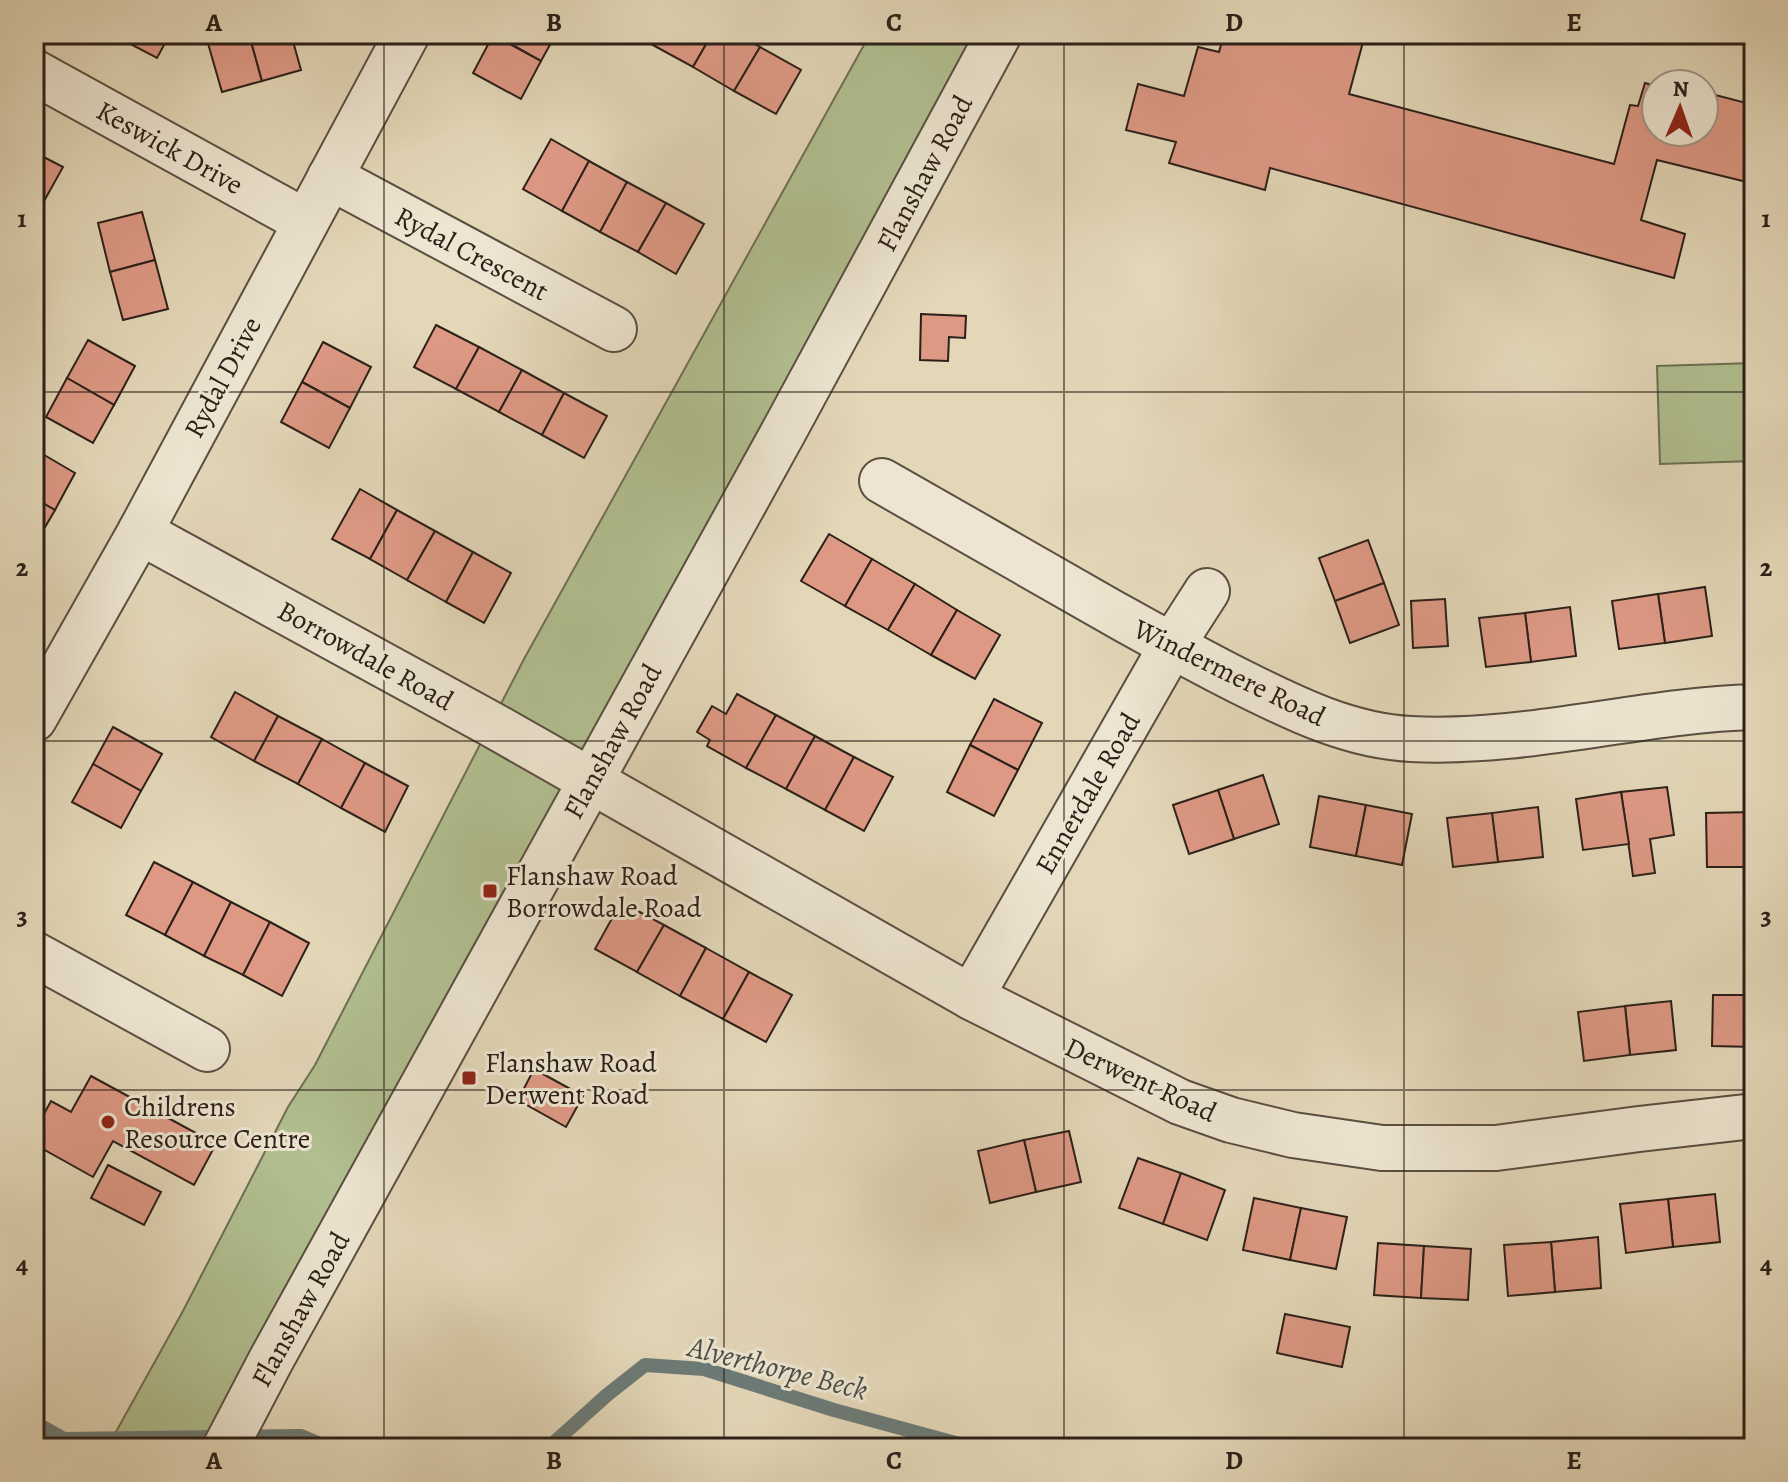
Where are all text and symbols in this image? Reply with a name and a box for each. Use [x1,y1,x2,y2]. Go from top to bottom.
text: A [205,5,223,40]
text: B [546,5,562,40]
text: C [886,5,902,40]
text: D [1225,5,1243,40]
text: E [1566,5,1582,40]
north arrow [1640,68,1720,148]
text: N [1672,74,1689,104]
street label: Flanshaw Road [868,88,982,258]
street label: Keswick Drive [89,92,250,204]
street label: Rydal Crescent [388,197,555,310]
text: 1 [17,201,27,236]
text: 1 [1761,201,1771,236]
street label: Rydal Drive [175,310,271,445]
text: 2 [16,550,29,585]
text: 2 [1760,550,1773,585]
street label: Borrowdale Road [271,592,461,720]
street label: Windermere Road [1126,610,1333,736]
street label: Flanshaw Road [555,656,672,826]
street label: Ennerdale Road [1026,705,1150,881]
place label: Flanshaw Road Borrowdale Road [506,857,703,927]
marker: Flanshaw Road Borrowdale Road [481,882,499,900]
text: 3 [16,898,28,933]
text: 3 [1760,898,1772,933]
street label: Derwent Road [1058,1028,1224,1132]
place label: Flanshaw Road Derwent Road [485,1044,658,1114]
marker: Flanshaw Road Derwent Road [460,1069,478,1087]
place label: Childrens Resource Centre [124,1088,310,1158]
marker: Childrens Resource Centre [99,1113,117,1131]
street label: Flanshaw Road [243,1224,360,1394]
text: 4 [16,1247,28,1282]
text: 4 [1760,1247,1772,1282]
water label: Alverthorpe Beck [682,1326,872,1410]
text: A [205,1443,223,1478]
text: B [546,1443,562,1478]
text: C [886,1443,902,1478]
text: D [1225,1443,1243,1478]
text: E [1566,1443,1582,1478]

